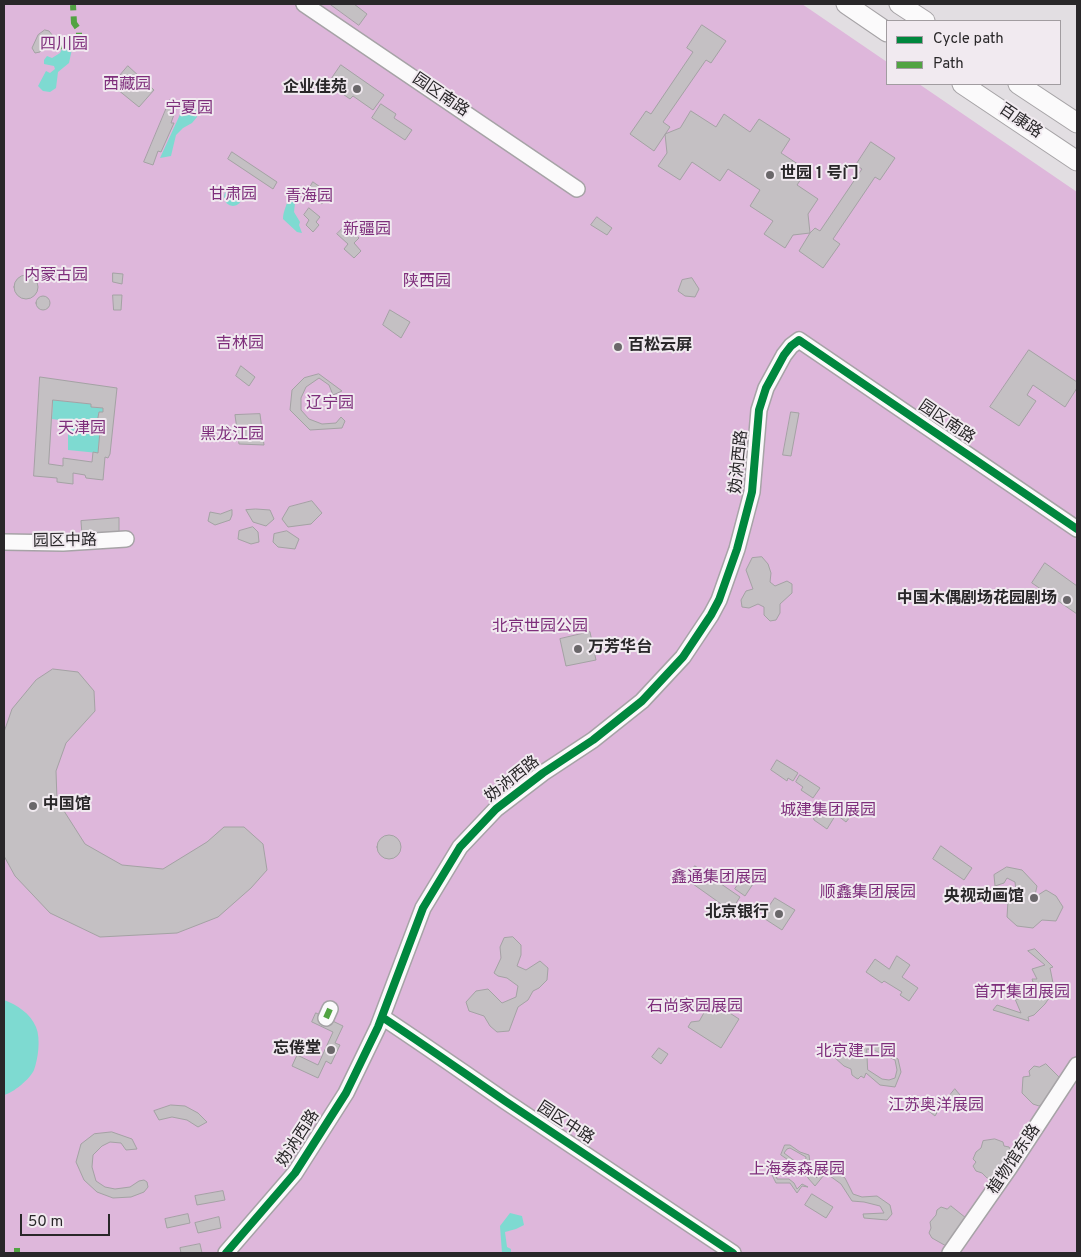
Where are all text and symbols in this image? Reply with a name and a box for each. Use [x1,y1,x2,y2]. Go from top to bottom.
legend [886,20,1061,85]
text: Cycle path [933,30,1004,49]
park label: 四川园 [40,36,88,56]
text: Path [933,55,964,74]
street label: 园区南路 [408,70,472,122]
park label: 西藏园 [103,76,151,96]
place label: 企业佳苑 [283,79,347,99]
marker: 企业佳苑 [351,83,363,95]
park label: 宁夏园 [165,100,213,120]
street label: 百康路 [995,101,1045,143]
place label: 世园 1 号门 [780,165,858,185]
marker: 世园 1 号门 [764,169,776,181]
park label: 甘肃园 [209,186,257,206]
park label: 青海园 [285,188,333,208]
park label: 新疆园 [343,221,391,241]
park label: 内蒙古园 [24,267,88,287]
park label: 陕西园 [403,273,451,293]
park label: 吉林园 [216,335,264,355]
place label: 百松云屏 [628,337,692,357]
marker: 百松云屏 [612,341,624,353]
park label: 辽宁园 [306,395,354,415]
street label: 园区南路 [914,397,978,449]
park label: 天津园 [58,420,106,440]
park label: 黑龙江园 [200,426,264,446]
street label: 妫汭西路 [727,429,753,495]
street label: 园区中路 [33,532,97,552]
place label: 中国木偶剧场花园剧场 [897,590,1057,610]
marker: 中国木偶剧场花园剧场 [1061,594,1073,606]
park label: 北京世园公园 [492,618,588,638]
place label: 万芳华台 [588,639,652,659]
marker: 万芳华台 [572,643,584,655]
street label: 妫汭西路 [482,753,544,807]
place label: 中国馆 [43,796,91,816]
marker: 中国馆 [27,800,39,812]
park label: 城建集团展园 [780,802,876,822]
park label: 鑫通集团展园 [671,869,767,889]
park label: 顺鑫集团展园 [820,884,916,904]
place label: 央视动画馆 [944,888,1024,908]
marker: 央视动画馆 [1028,892,1040,904]
place label: 北京银行 [705,904,769,924]
marker: 北京银行 [773,908,785,920]
park label: 首开集团展园 [974,984,1070,1004]
park label: 石尚家园展园 [647,998,743,1018]
place label: 忘倦堂 [273,1040,321,1060]
park label: 北京建工园 [816,1043,896,1063]
marker: 忘倦堂 [325,1044,337,1056]
park label: 江苏奥洋展园 [888,1097,984,1117]
street label: 园区中路 [533,1099,597,1149]
street label: 妫汭西路 [274,1107,324,1171]
street label: 植物馆东路 [985,1121,1045,1199]
park label: 上海秦森展园 [749,1161,845,1181]
scale bar [22,1204,112,1236]
text: 50 m [28,1213,63,1232]

